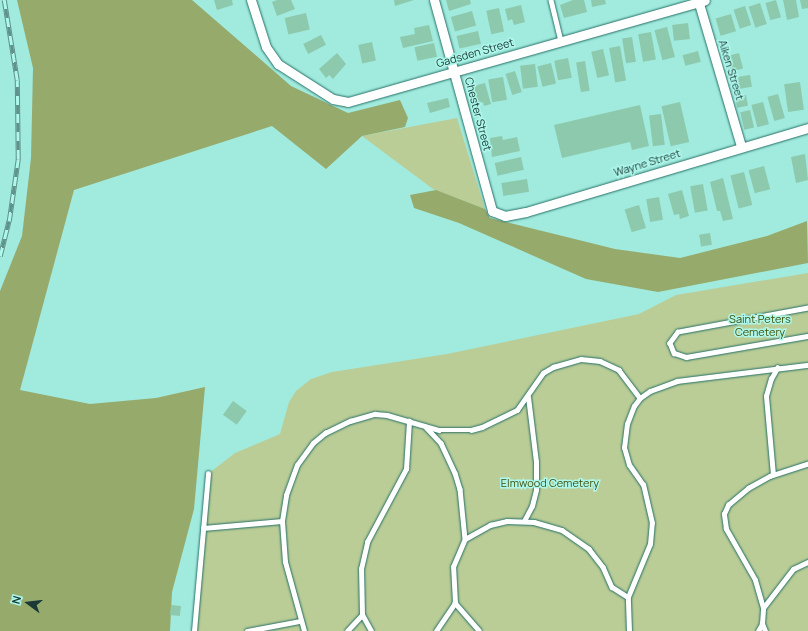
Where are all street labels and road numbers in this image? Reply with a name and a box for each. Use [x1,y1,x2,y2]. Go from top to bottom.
street label: Gadsden Street [435,36,515,70]
street label: Aiken Street [716,38,746,102]
street label: Chester Street [462,76,494,152]
street label: Wayne Street [612,147,682,179]

